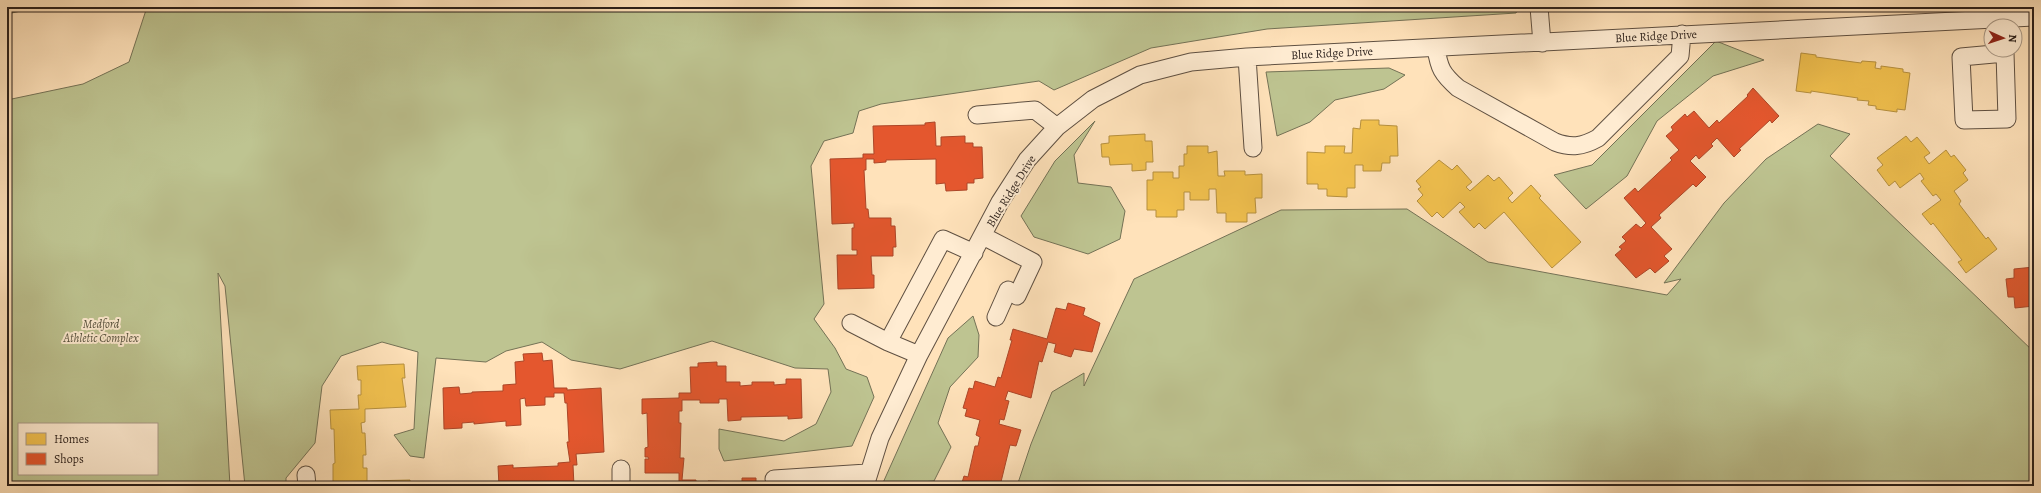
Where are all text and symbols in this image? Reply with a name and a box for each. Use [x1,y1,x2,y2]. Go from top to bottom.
north arrow [1983,18,2023,58]
street label: Blue Ridge Drive [1615,26,1697,46]
text: N [2005,34,2020,43]
street label: Blue Ridge Drive [1291,43,1373,63]
street label: Blue Ridge Drive [982,152,1040,230]
park label: Medford Athletic Complex [63,316,139,346]
legend [18,423,158,475]
text: Homes [54,431,89,447]
text: Shops [54,451,84,467]

